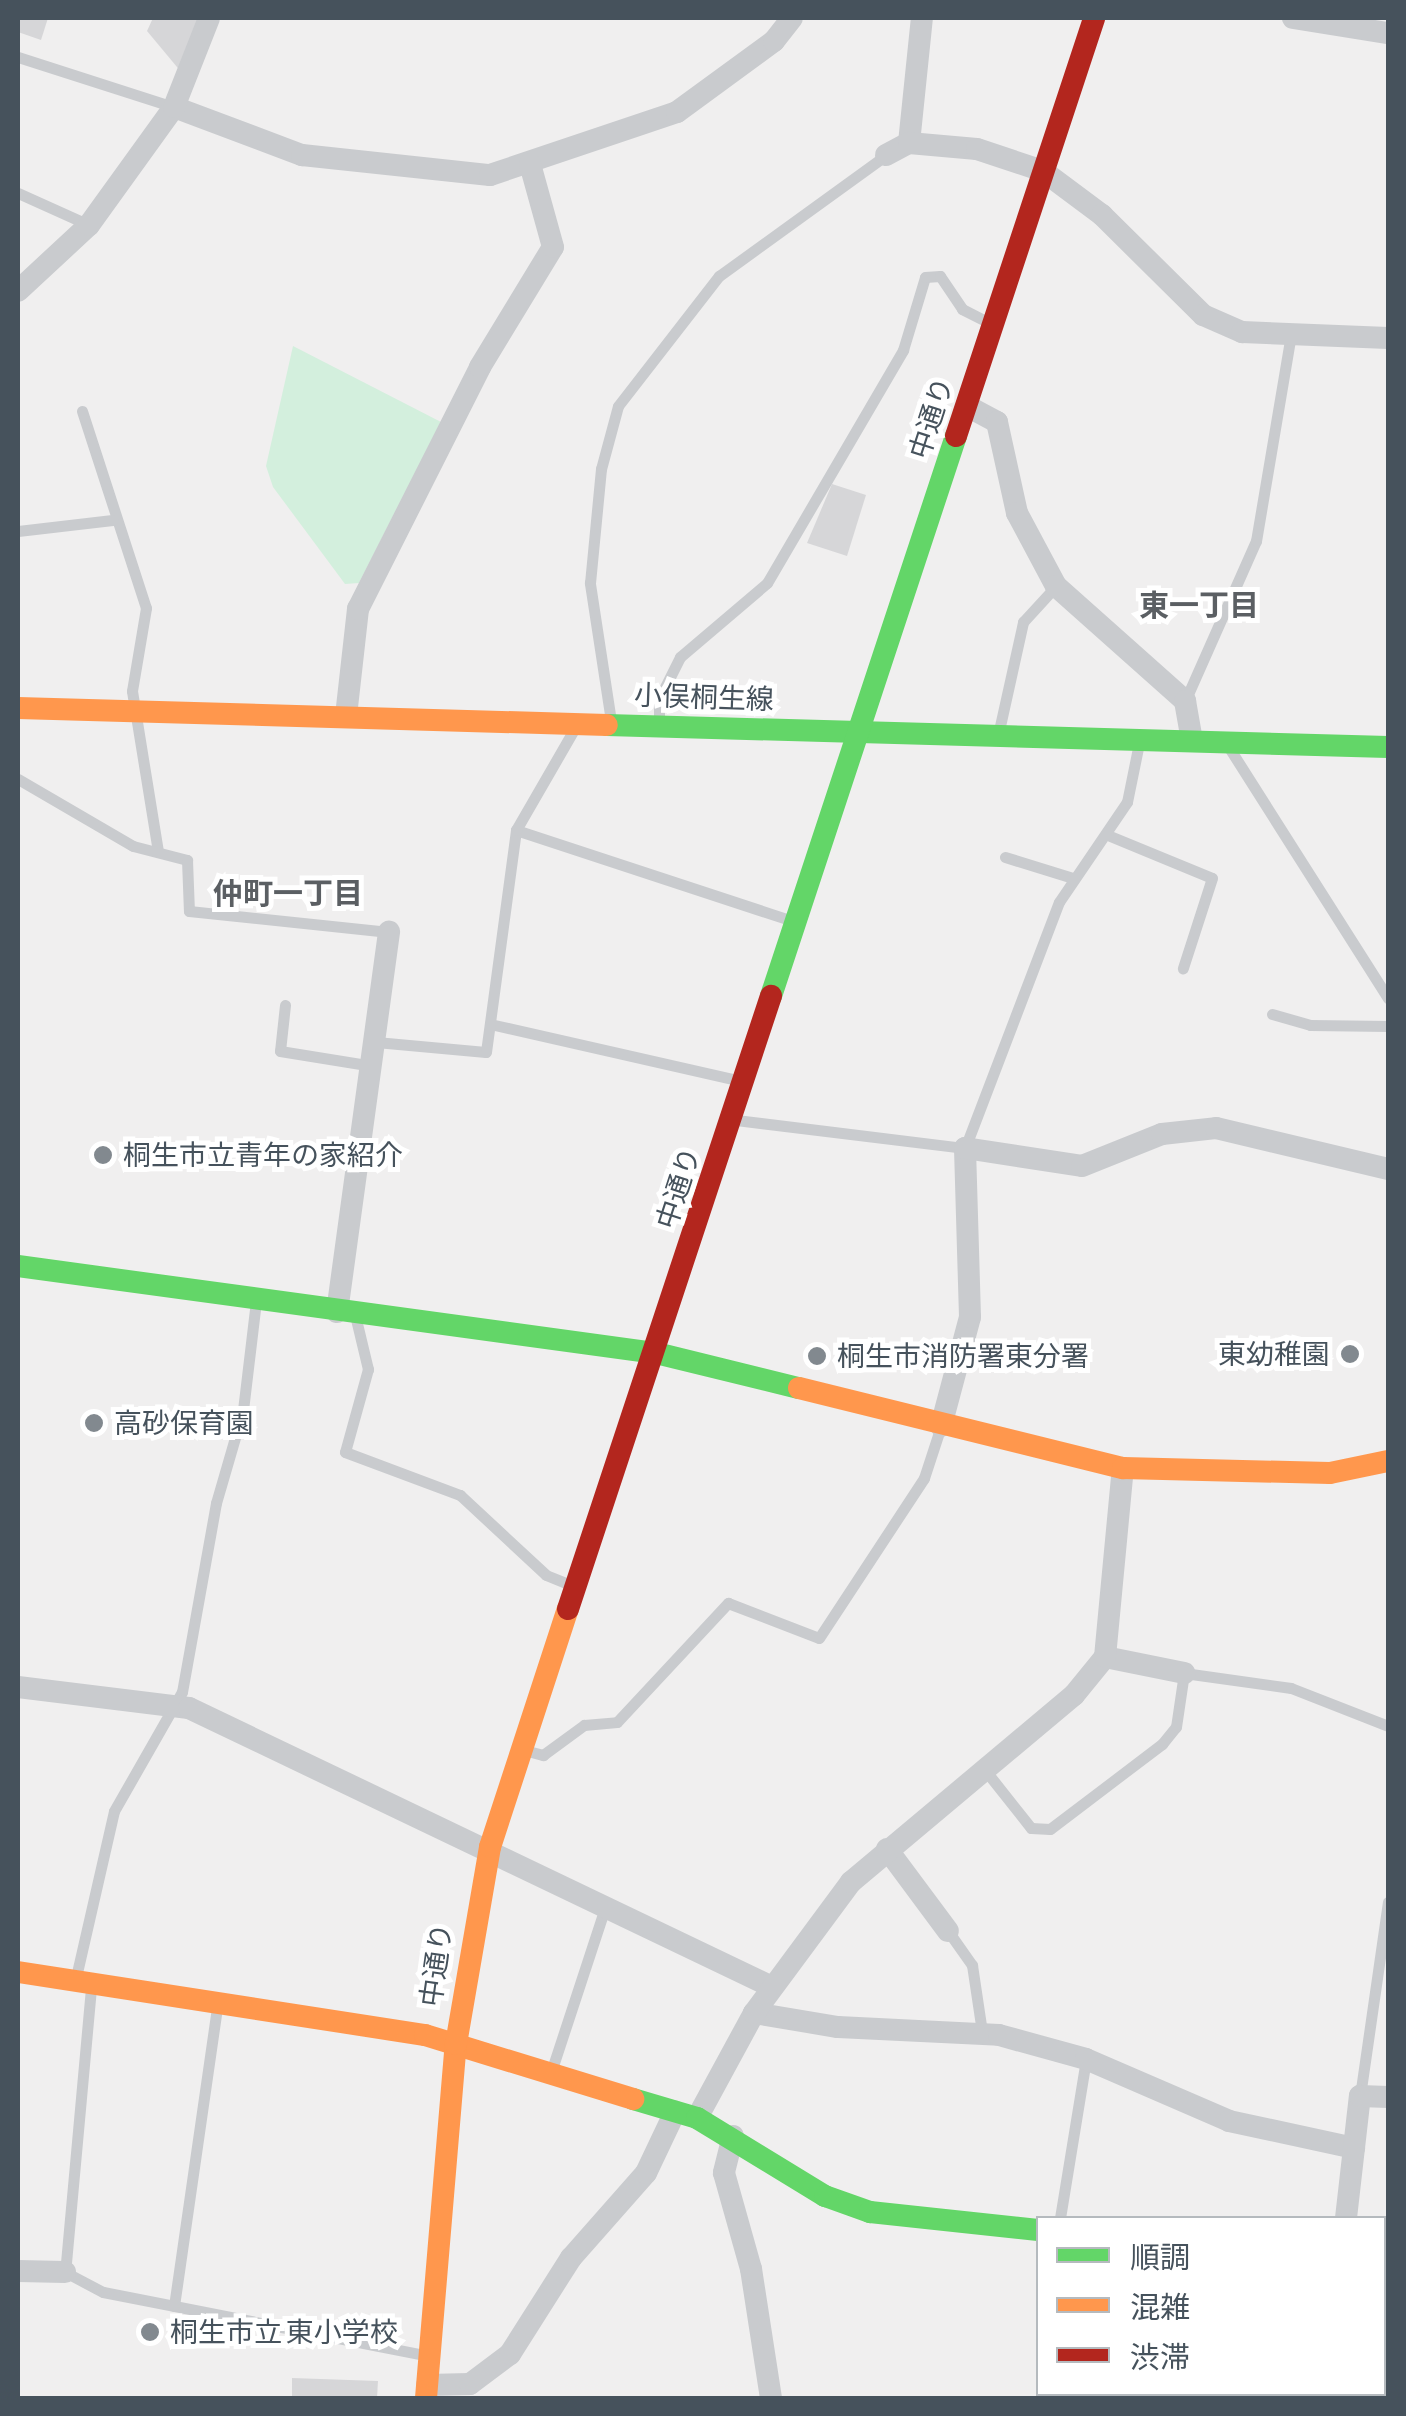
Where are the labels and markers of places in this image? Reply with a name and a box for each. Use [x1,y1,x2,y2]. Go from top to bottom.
place label: 桐生市立青年の家紹介 [123,1138,403,1172]
marker: 桐生市立青年の家紹介 [92,1144,114,1166]
place label: 東幼稚園 [1218,1337,1330,1371]
place label: 桐生市消防署東分署 [837,1339,1089,1373]
marker: 東幼稚園 [1339,1343,1361,1365]
marker: 桐生市消防署東分署 [806,1345,828,1367]
place label: 高砂保育園 [114,1406,254,1440]
marker: 高砂保育園 [83,1412,105,1434]
place label: 桐生市立 東小学校 [170,2315,398,2349]
marker: 桐生市立 東小学校 [139,2321,161,2343]

